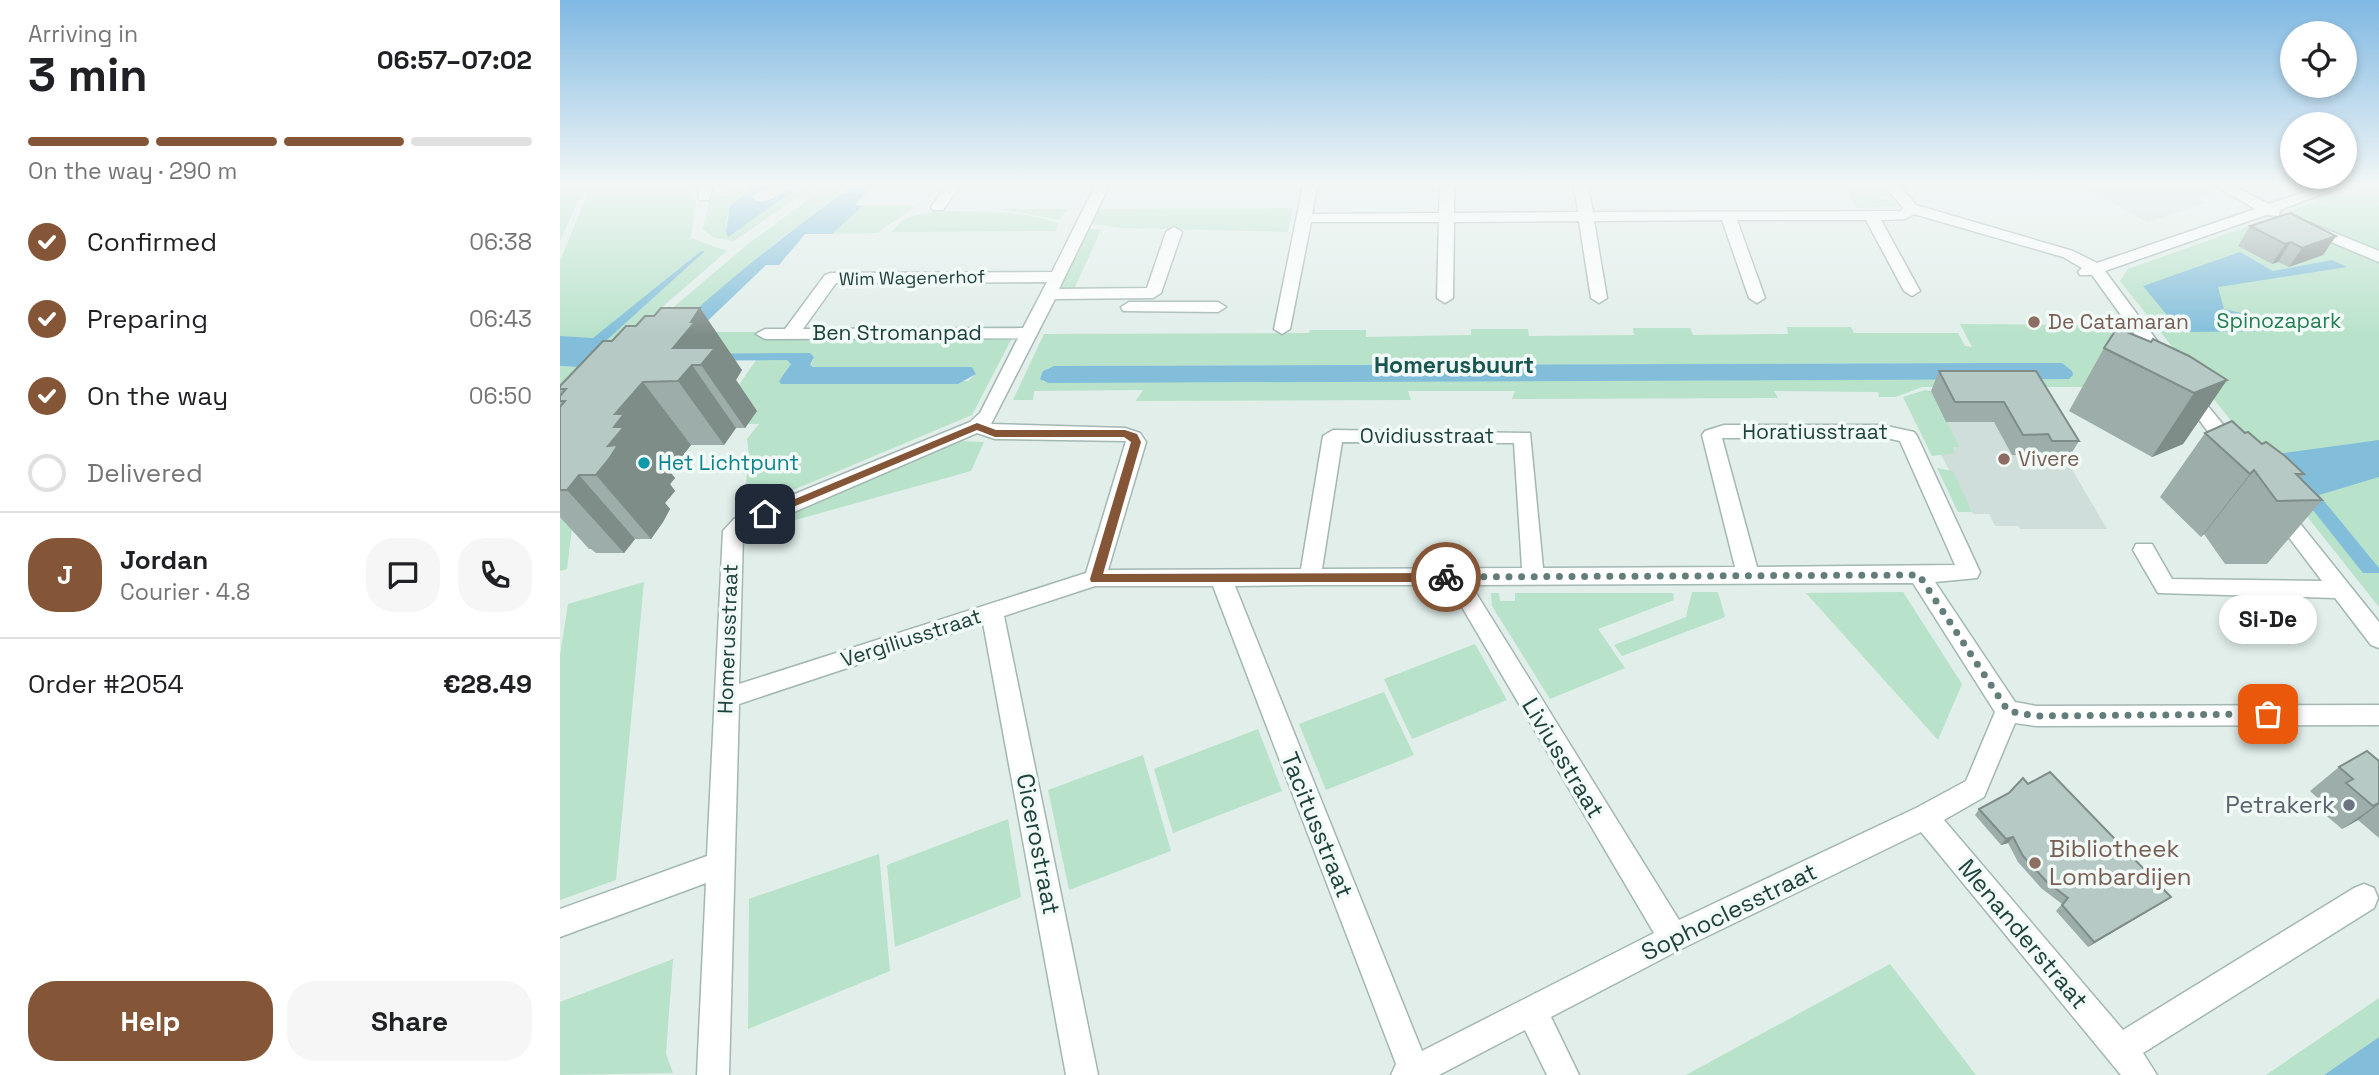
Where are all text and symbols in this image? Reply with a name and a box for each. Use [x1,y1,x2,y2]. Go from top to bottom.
text: Arriving in [28,19,138,49]
map controls [2280,21,2357,189]
button: locate [2280,21,2357,98]
text: 06:57–07:02 [377,43,532,77]
text: 3 min [28,46,148,104]
button: layers [2280,112,2357,189]
text: On the way · 290 m [28,156,237,186]
icon: check [28,223,66,261]
text: Confirmed [87,225,217,259]
text: 06:38 [469,227,532,257]
street label: Wim Wagenerhof [839,265,985,290]
icon: check [28,300,66,338]
text: Preparing [87,302,208,336]
text: 06:43 [469,304,532,334]
park label: Spinozapark [2217,307,2341,334]
place label: De Catamaran [2048,308,2189,335]
marker: De Catamaran [2026,314,2042,330]
street label: Ben Stromanpad [812,319,982,346]
district label: Homerusbuurt [1374,350,1534,380]
icon: check [28,377,66,415]
text: On the way [87,379,228,413]
text: 06:50 [469,381,532,411]
street label: Horatiusstraat [1742,418,1888,445]
street label: Ovidiusstraat [1360,422,1494,449]
place label: Vivere [2018,445,2079,472]
place label: Het Lichtpunt [658,449,799,476]
marker: Vivere [1996,451,2012,467]
marker: Het Lichtpunt [636,455,652,471]
text: Delivered [87,456,203,490]
pin [735,484,795,544]
icon: home [746,495,784,533]
button: chat [366,538,440,612]
button: phone [458,538,532,612]
courier [1411,542,1481,612]
text: Jordan [120,543,208,577]
text: J [57,558,73,592]
icon: bike [1427,558,1465,596]
street label: Homerusstraat [711,563,744,715]
text: Courier · 4.8 [120,577,250,607]
callout: Si-De [2219,595,2317,644]
street label: Vergiliusstraat [837,602,985,673]
text: Si-De [2239,604,2297,634]
text: Order #2054 [28,667,184,701]
text: €28.49 [443,667,532,701]
pin [2238,684,2298,744]
street label: Liviusstraat [1515,692,1611,824]
icon: bag [2249,695,2287,733]
street label: Tacitusstraat [1274,748,1361,902]
street label: Cicerostraat [1010,771,1067,917]
place label: Petrakerk [2225,789,2335,820]
marker: Petrakerk [2341,797,2357,813]
place label: Bibliotheek Lombardijen [2049,833,2192,892]
street label: Menanderstraat [1952,852,2095,1015]
marker: Bibliotheek Lombardijen [2027,855,2043,871]
street label: Sophoclesstraat [1636,856,1822,967]
button: Help [28,981,273,1061]
button: Share [287,981,532,1061]

